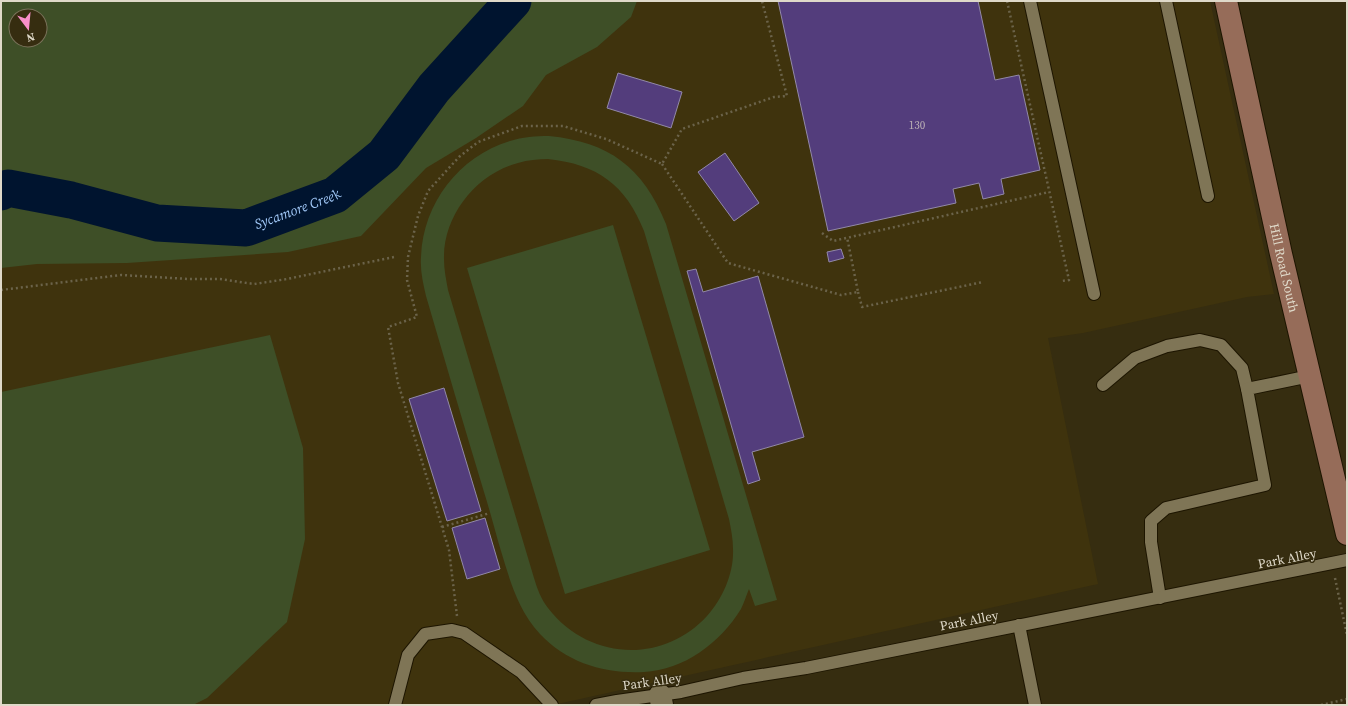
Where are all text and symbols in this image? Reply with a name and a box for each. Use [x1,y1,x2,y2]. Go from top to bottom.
north arrow [8,8,48,48]
text: N [25,29,37,45]
house number: 130 [909,118,926,133]
water label: Sycamore Creek [251,184,345,234]
street label: Hill Road South [1266,222,1302,314]
street label: Park Alley [1256,544,1318,572]
street label: Park Alley [938,606,1000,634]
street label: Park Alley [622,669,683,694]

